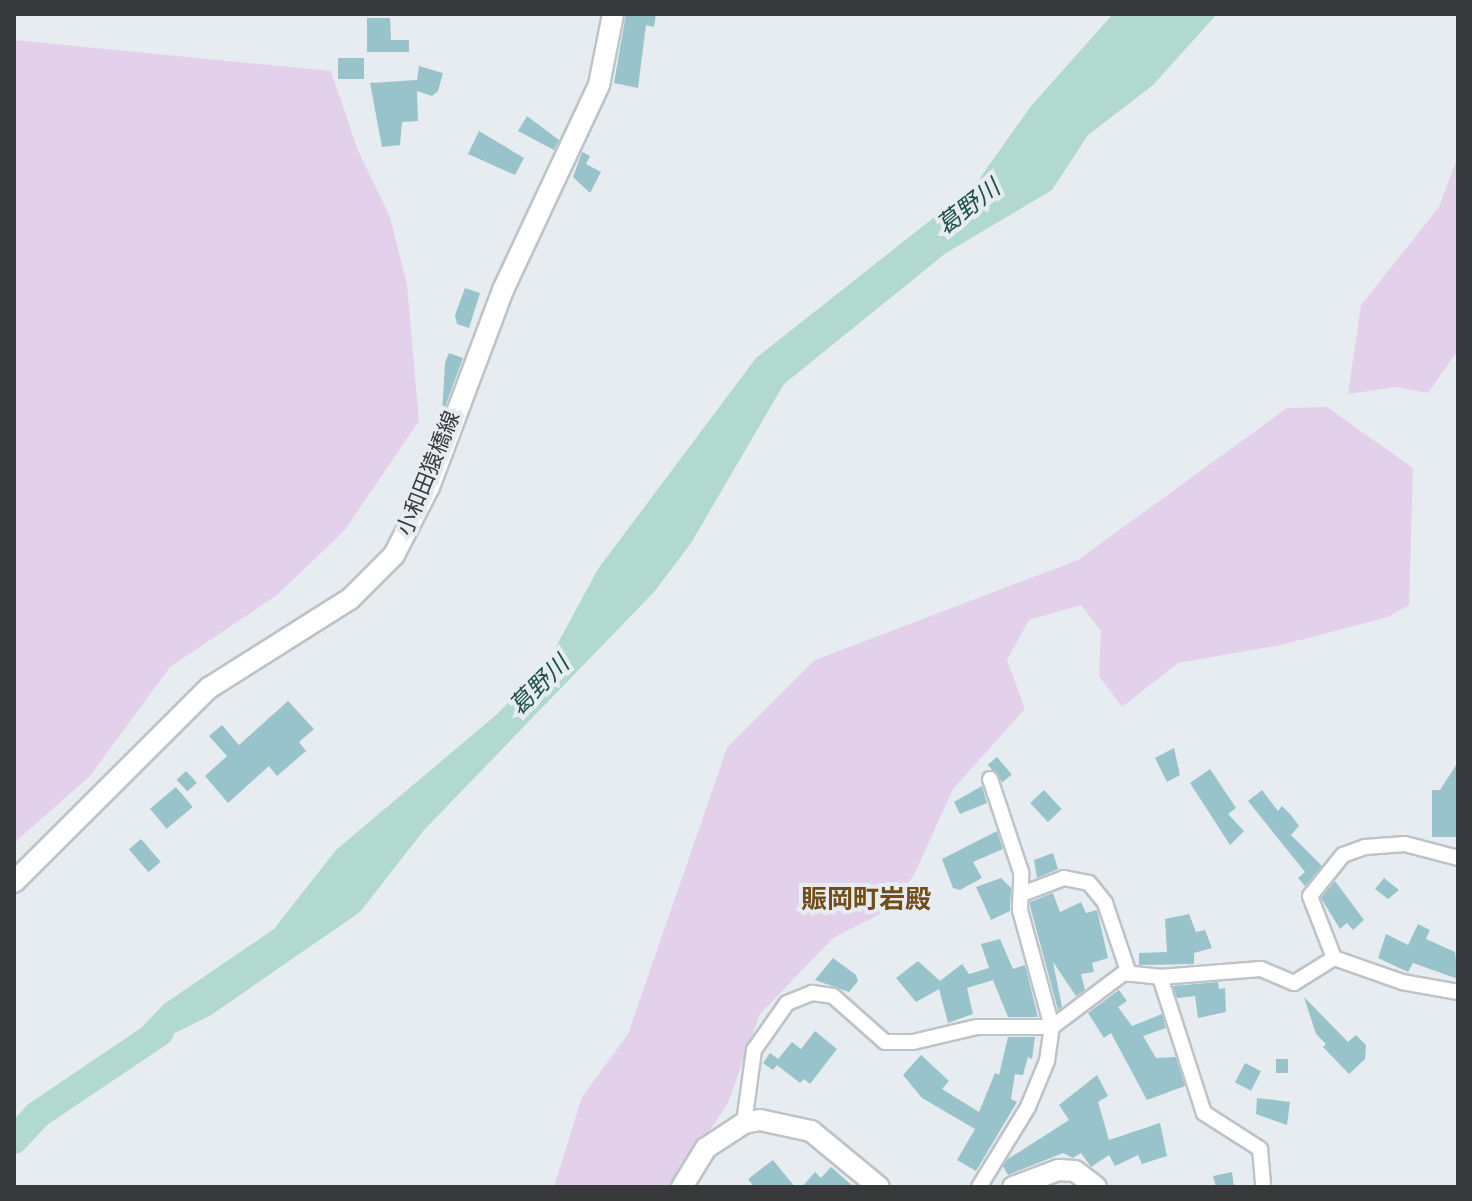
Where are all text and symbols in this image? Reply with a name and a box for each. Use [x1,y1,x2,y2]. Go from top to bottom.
water label: 葛野川 [933,175,1007,243]
street label: 小和田猿橋線 [393,408,467,540]
water label: 葛野川 [505,651,577,723]
district label: 賑岡町岩殿 [801,886,931,918]

